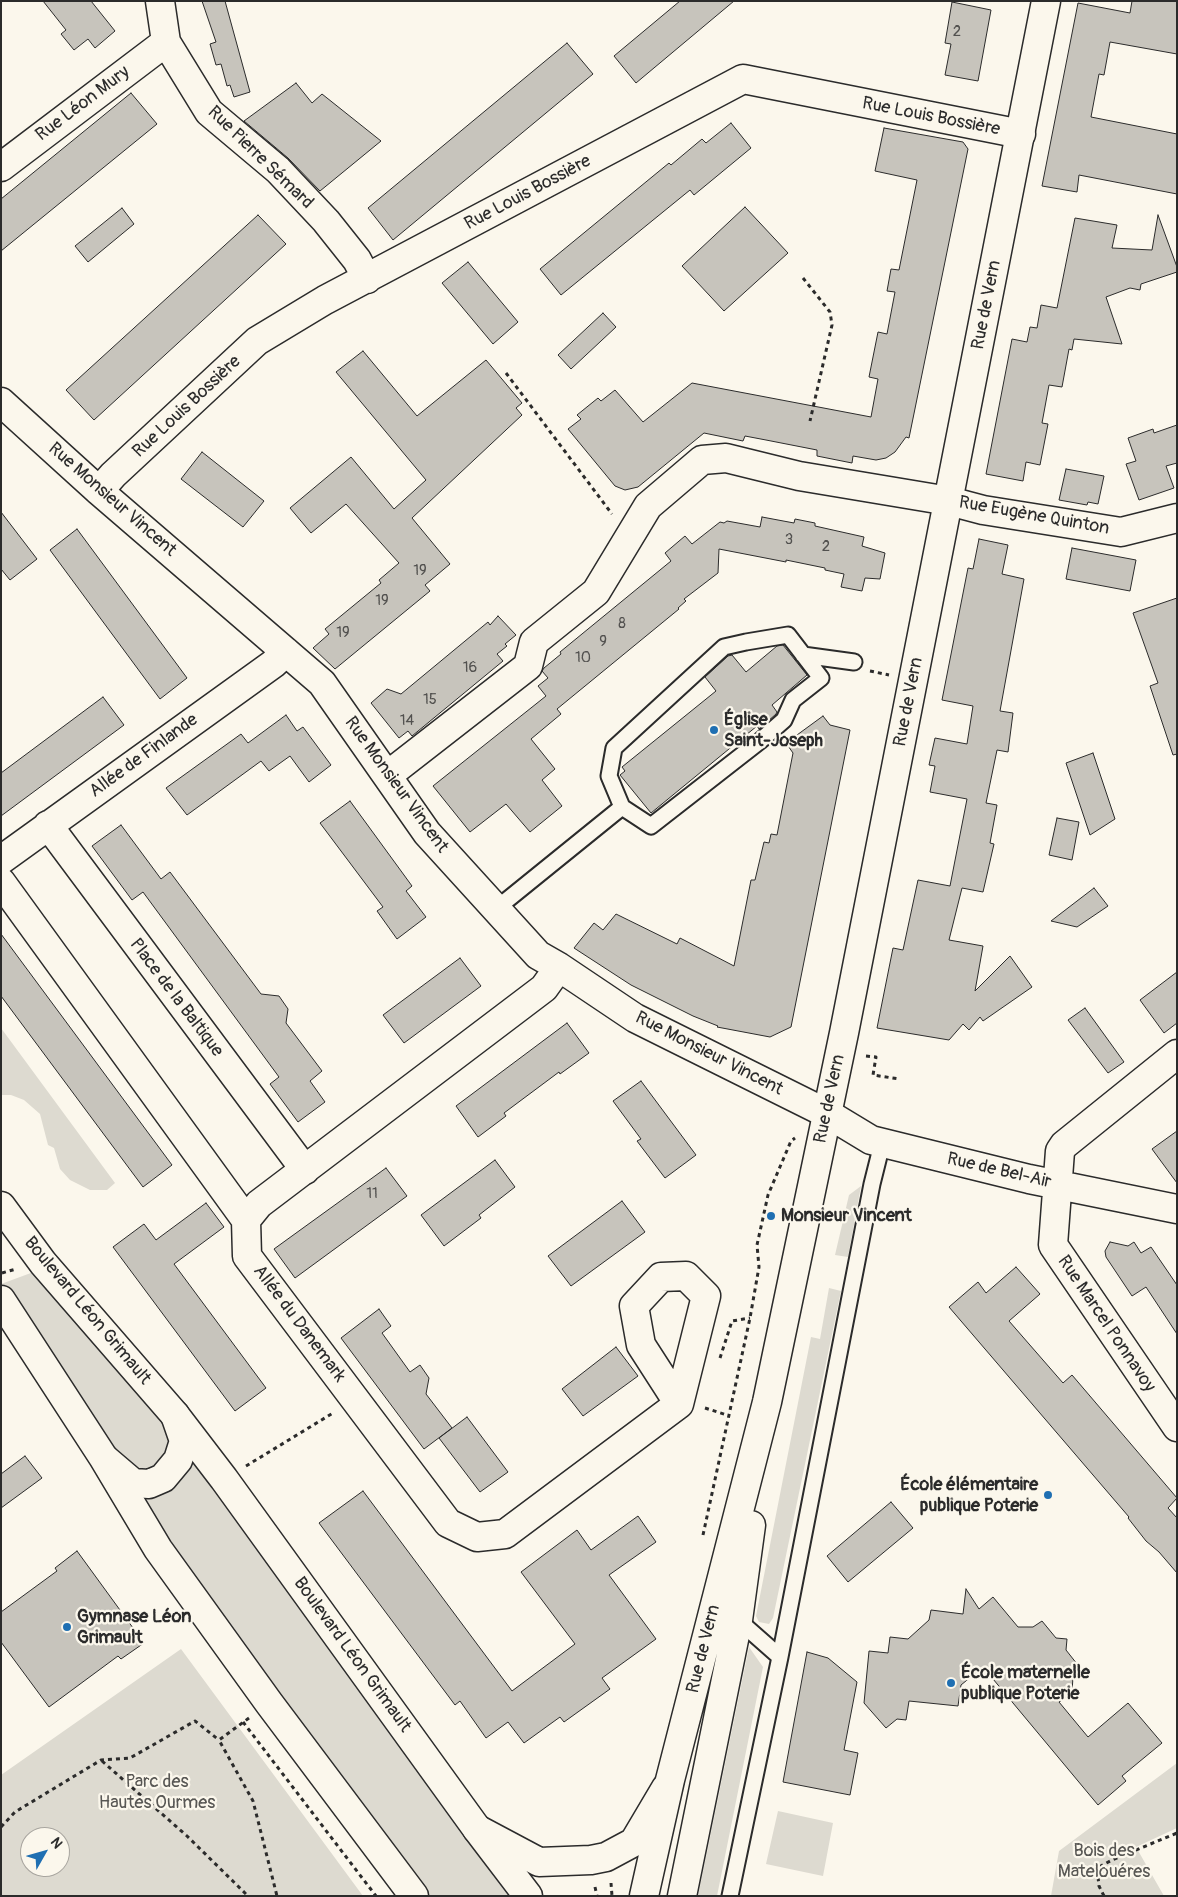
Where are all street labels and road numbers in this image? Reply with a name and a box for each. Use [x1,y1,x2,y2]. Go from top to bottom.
street label: Rue Léon Mury [32,62,134,146]
street label: Rue Louis Bossière [860,93,1002,141]
street label: Rue Pierre Sémard [203,102,317,214]
street label: Rue Louis Bossière [461,151,595,235]
street label: Rue de Vern [968,259,1006,351]
street label: Rue Louis Bossière [128,351,246,463]
street label: Rue Monsieur Vincent [43,438,181,562]
street label: Rue Eugène Quinton [957,492,1111,540]
street label: Rue de Vern [890,656,928,748]
street label: Allée de Finlande [86,709,202,803]
street label: Rue Monsieur Vincent [339,713,453,857]
street label: Place de la Baltique [124,935,228,1061]
street label: Rue Monsieur Vincent [632,1007,786,1101]
street label: Rue de Vern [810,1053,850,1145]
street label: Rue de Bel-Air [945,1149,1053,1193]
street label: Boulevard Léon Grimault [19,1233,155,1389]
street label: Rue Marcel Ponnavoy [1052,1252,1160,1396]
street label: Allée du Danemark [248,1261,350,1387]
street label: Boulevard Léon Grimault [288,1573,416,1737]
street label: Rue de Vern [683,1603,725,1695]

